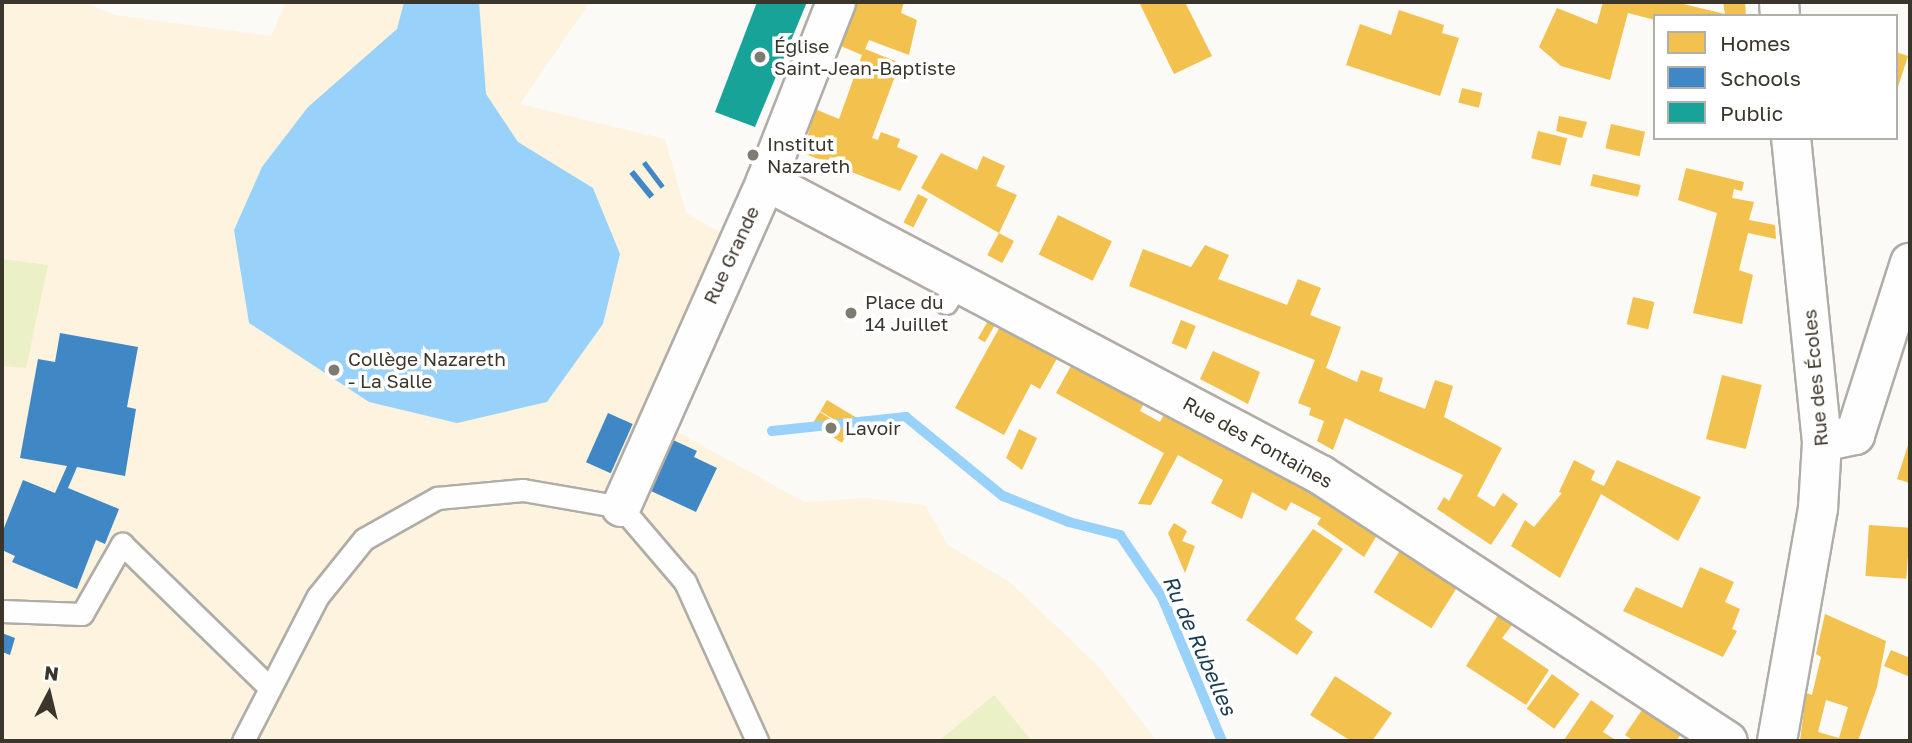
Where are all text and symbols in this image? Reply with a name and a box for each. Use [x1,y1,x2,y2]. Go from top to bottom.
legend [1653,14,1898,140]
text: Homes [1720,30,1790,56]
place label: Église Saint-Jean-Baptiste [774,35,956,79]
marker: Église Saint-Jean-Baptiste [752,49,768,65]
text: Schools [1720,65,1801,91]
text: Public [1720,100,1783,126]
place label: Institut Nazareth [767,133,850,177]
marker: Institut Nazareth [745,147,761,163]
street label: Rue Grande [698,202,764,308]
place label: Place du 14 Juillet [865,291,948,335]
marker: Place du 14 Juillet [843,305,859,321]
street label: Rue des Écoles [1798,309,1832,447]
place label: Collège Nazareth - La Salle [348,348,506,392]
marker: Collège Nazareth - La Salle [326,362,342,378]
street label: Rue des Fontaines [1179,391,1337,493]
place label: Lavoir [845,417,901,439]
marker: Lavoir [823,420,839,436]
water label: Ru de Rubelles [1158,571,1242,719]
north arrow [14,659,84,729]
text: N [43,660,60,685]

